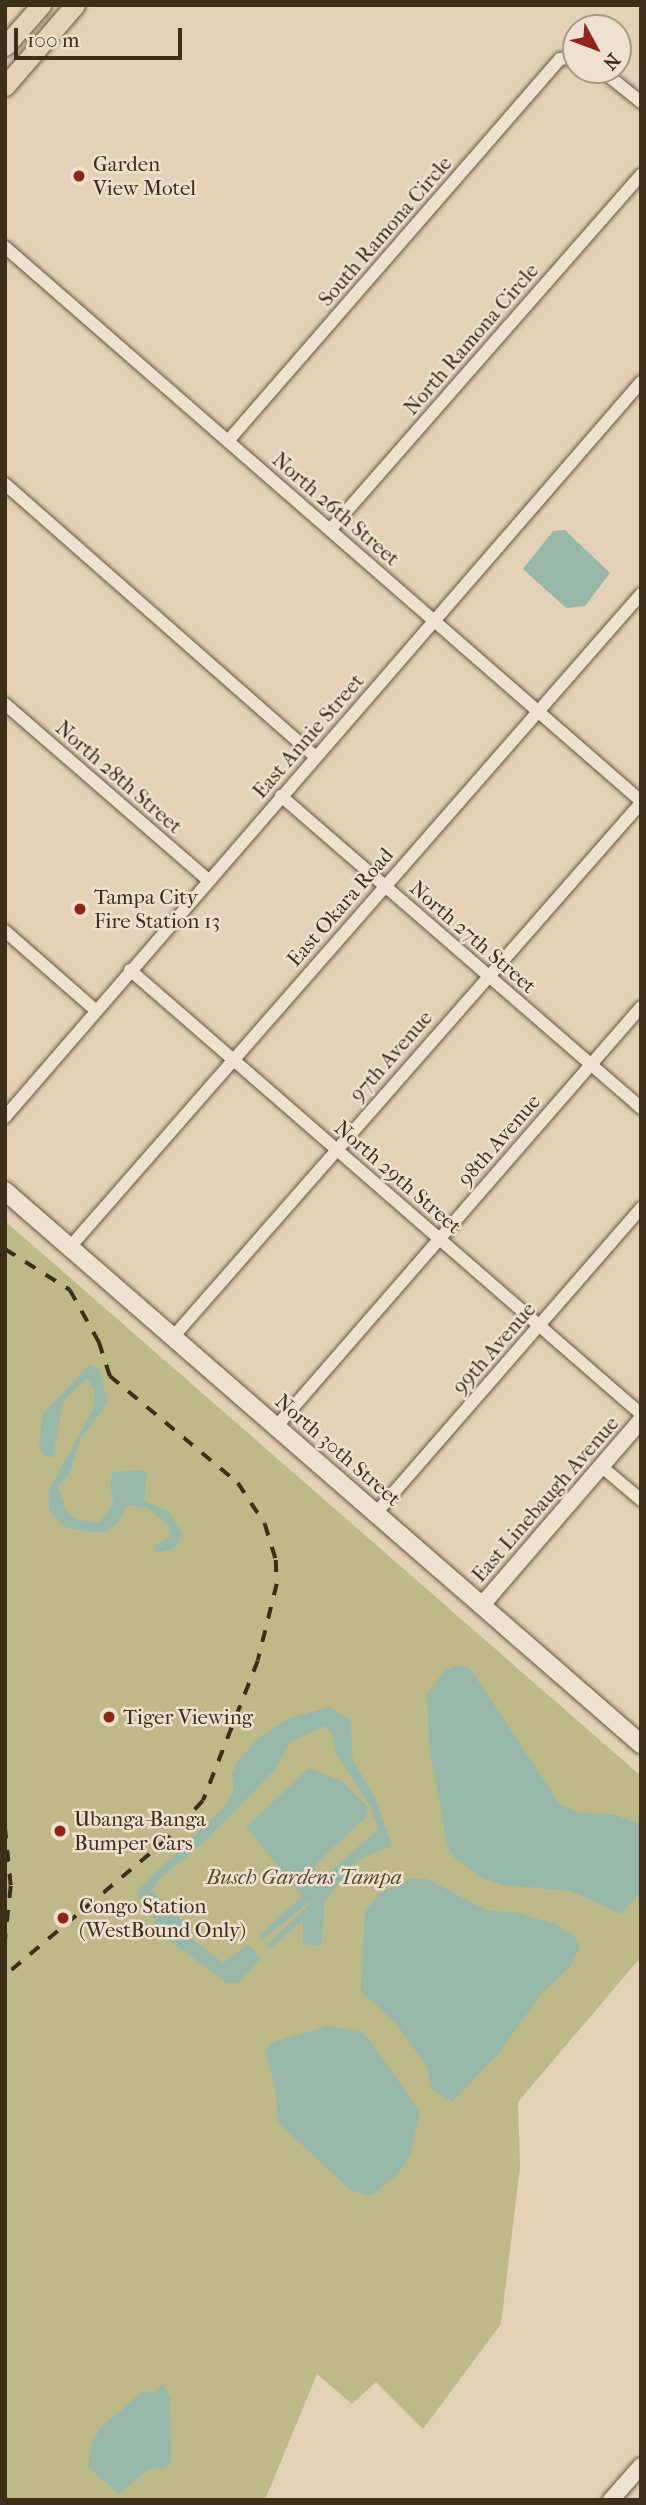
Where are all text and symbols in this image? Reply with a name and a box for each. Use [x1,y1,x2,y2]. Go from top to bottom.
scale bar [18,14,186,58]
north arrow [562,14,632,84]
text: 100 m [27,28,80,52]
text: N [598,49,624,74]
place label: Garden View Motel [93,151,196,201]
street label: South Ramona Circle [313,151,457,311]
marker: Garden View Motel [71,168,87,184]
street label: North Ramona Circle [398,258,544,420]
street label: North 26th Street [267,447,405,571]
street label: East Annie Street [247,669,369,803]
street label: North 28th Street [51,715,187,839]
street label: East Okara Road [282,842,398,972]
street label: North 27th Street [405,875,541,999]
place label: Tampa City Fire Station 13 [94,884,220,934]
marker: Tampa City Fire Station 13 [72,901,88,917]
street label: 97th Avenue [345,1005,437,1107]
street label: 98th Avenue [452,1089,546,1191]
street label: North 29th Street [329,1115,467,1239]
street label: 99th Avenue [447,1297,541,1399]
street label: North 30th Street [270,1389,406,1511]
street label: East Linebaugh Avenue [466,1411,624,1587]
place label: Tiger Viewing [123,1704,253,1730]
marker: Tiger Viewing [101,1709,117,1725]
place label: Ubanga-Banga Bumper Cars [74,1806,206,1856]
marker: Ubanga-Banga Bumper Cars [52,1823,68,1839]
park label: Busch Gardens Tampa [206,1864,402,1890]
place label: Congo Station (WestBound Only) [79,1893,246,1943]
marker: Congo Station (WestBound Only) [53,1908,73,1928]

